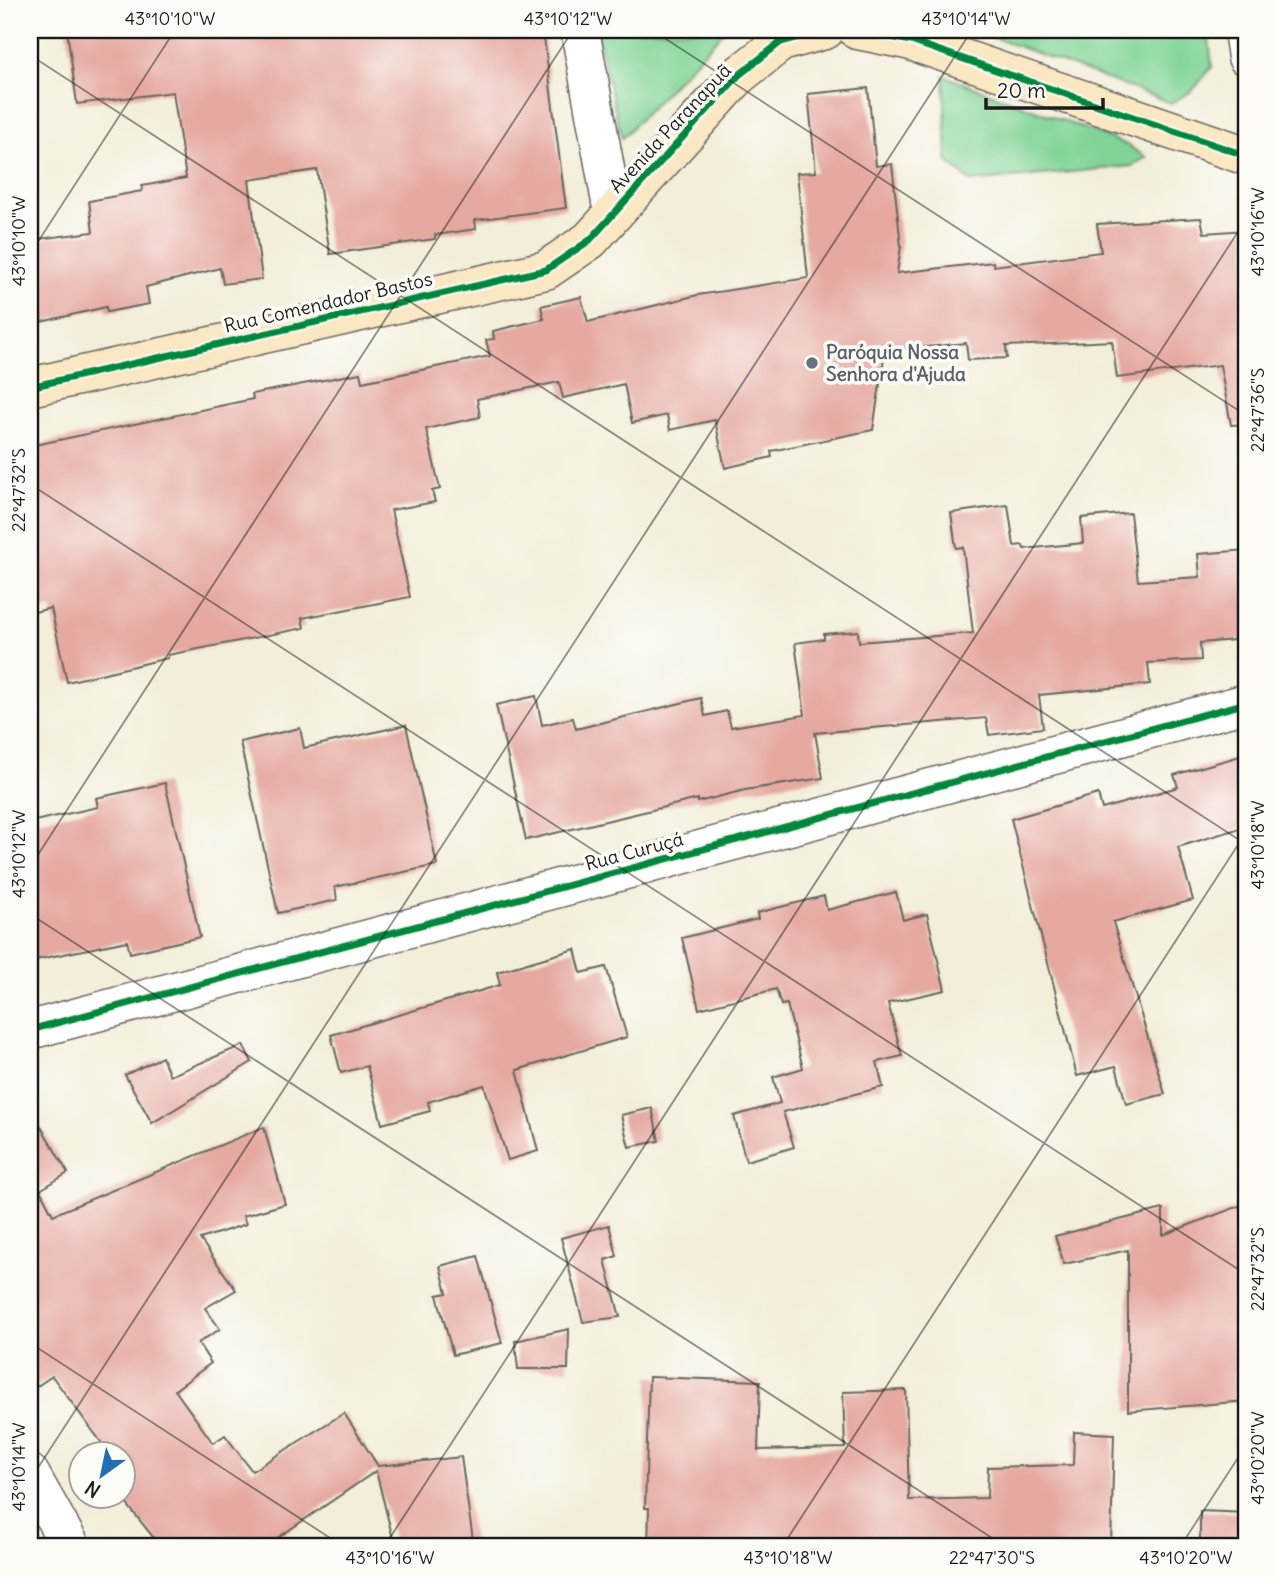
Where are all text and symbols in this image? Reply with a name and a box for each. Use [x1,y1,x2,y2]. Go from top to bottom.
text: 43°10'10"W [125,7,215,30]
text: 43°10'12"W [524,7,612,30]
text: 43°10'14"W [921,7,1011,30]
street label: Avenida Paranapuã [604,58,736,198]
scale bar [986,66,1104,110]
text: 20 m [997,77,1046,104]
text: 43°10'16"W [1246,187,1269,277]
text: 43°10'10"W [7,196,30,286]
street label: Rua Comendador Bastos [222,266,434,338]
place label: Paróquia Nossa Senhora d'Ajuda [826,340,966,386]
marker: Paróquia Nossa Senhora d'Ajuda [804,355,820,371]
text: 22°47'36"S [1246,368,1269,452]
text: 22°47'32"S [7,448,30,532]
text: 43°10'18"W [1246,800,1269,890]
text: 43°10'12"W [7,810,30,898]
street label: Rua Curuçá [582,826,686,876]
text: 22°47'32"S [1246,1227,1269,1311]
text: 43°10'20"W [1246,1411,1269,1505]
text: 43°10'14"W [7,1422,30,1512]
north arrow [66,1440,136,1510]
text: N [81,1476,105,1503]
text: 43°10'16"W [345,1546,435,1569]
text: 43°10'18"W [743,1546,833,1569]
text: 22°47'30"S [949,1546,1035,1569]
text: 43°10'20"W [1139,1546,1233,1569]

